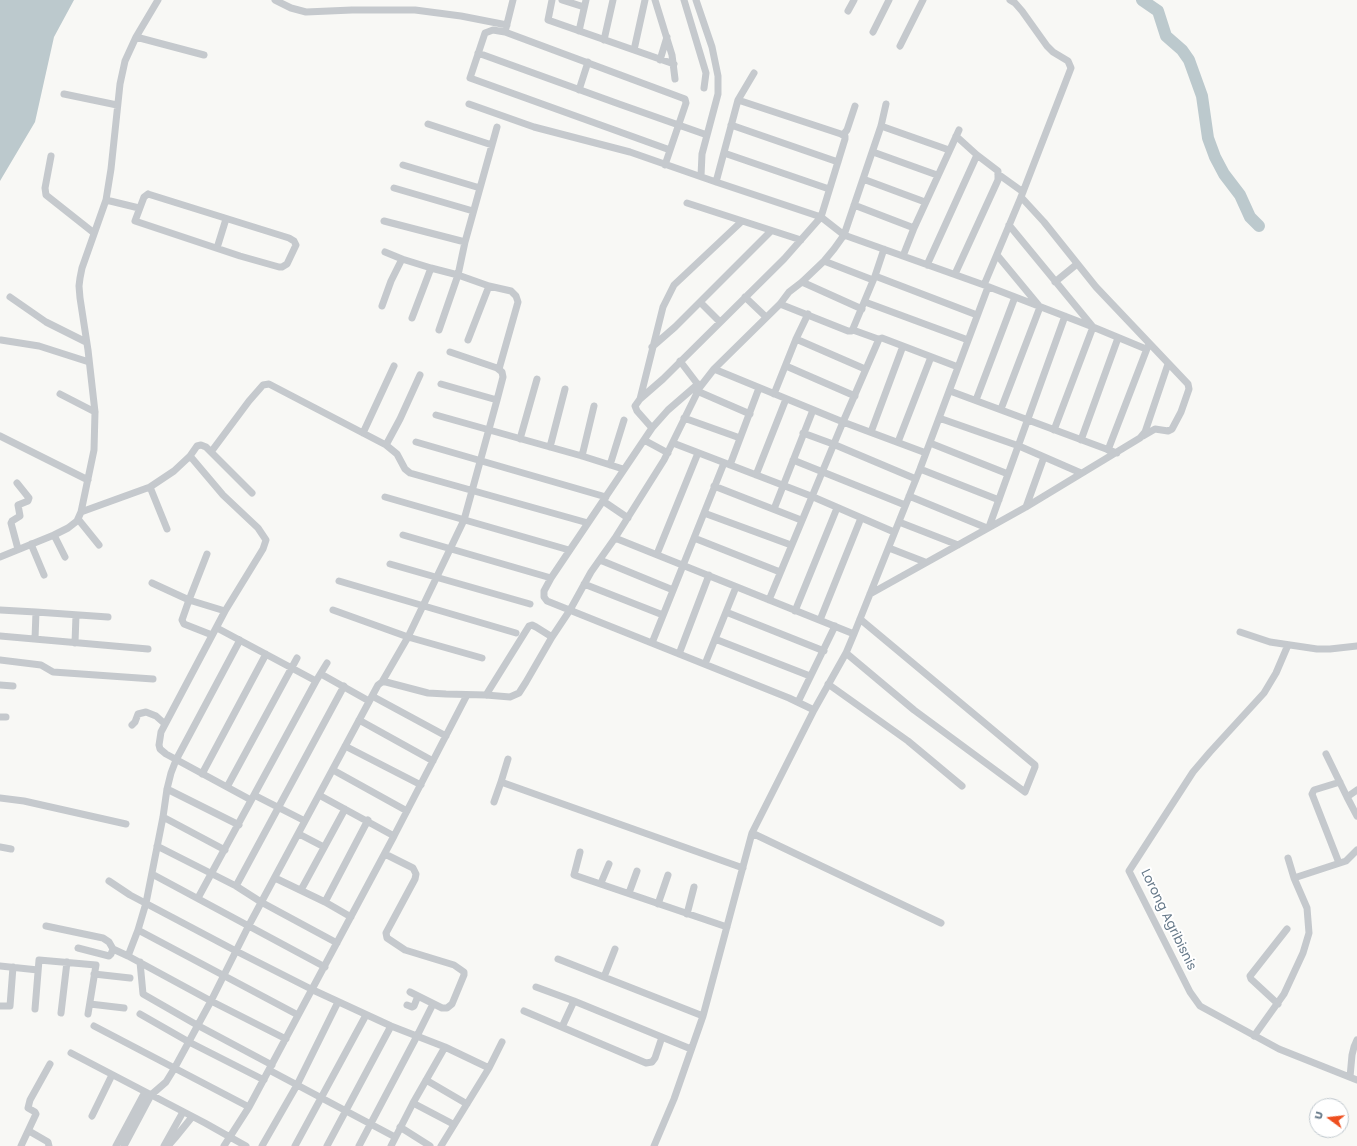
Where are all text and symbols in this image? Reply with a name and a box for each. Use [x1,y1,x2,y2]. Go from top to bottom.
street label: Lorong Agribisnis [1137,867,1199,973]
north arrow [1309,1098,1349,1138]
text: U [1310,1109,1327,1121]

